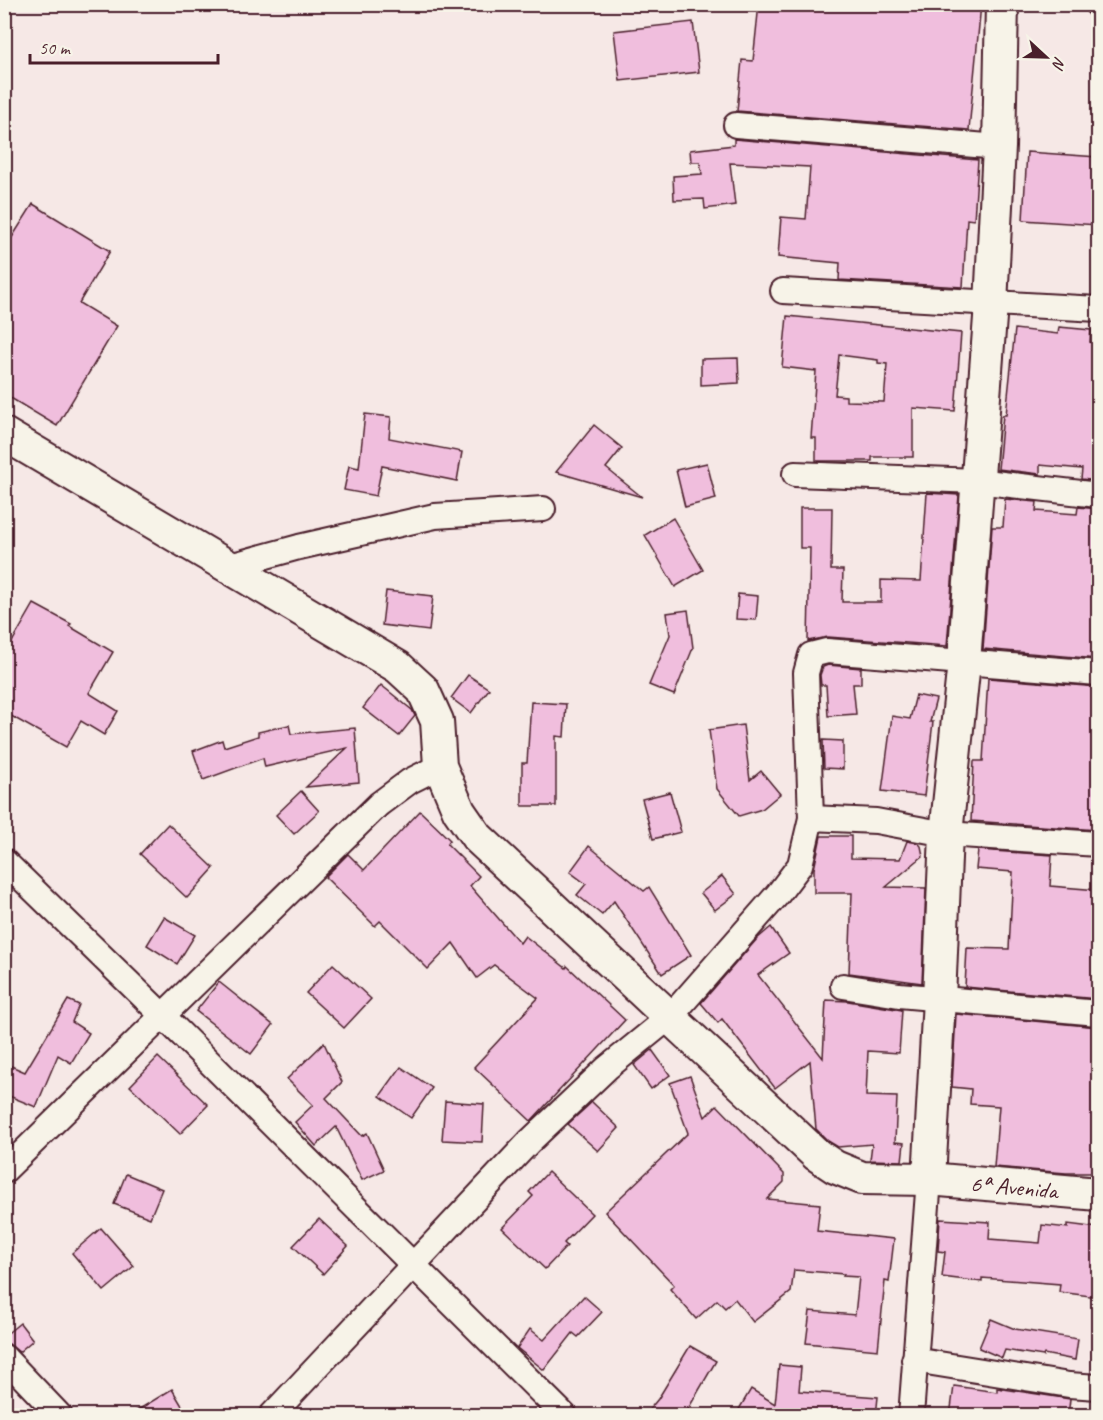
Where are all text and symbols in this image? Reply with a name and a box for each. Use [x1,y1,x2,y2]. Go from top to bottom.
scale bar [30,27,218,65]
north arrow [1016,27,1076,87]
text: 50 m [39,37,72,59]
text: N [1047,54,1070,73]
street label: 6ª Avenida [969,1168,1061,1206]

